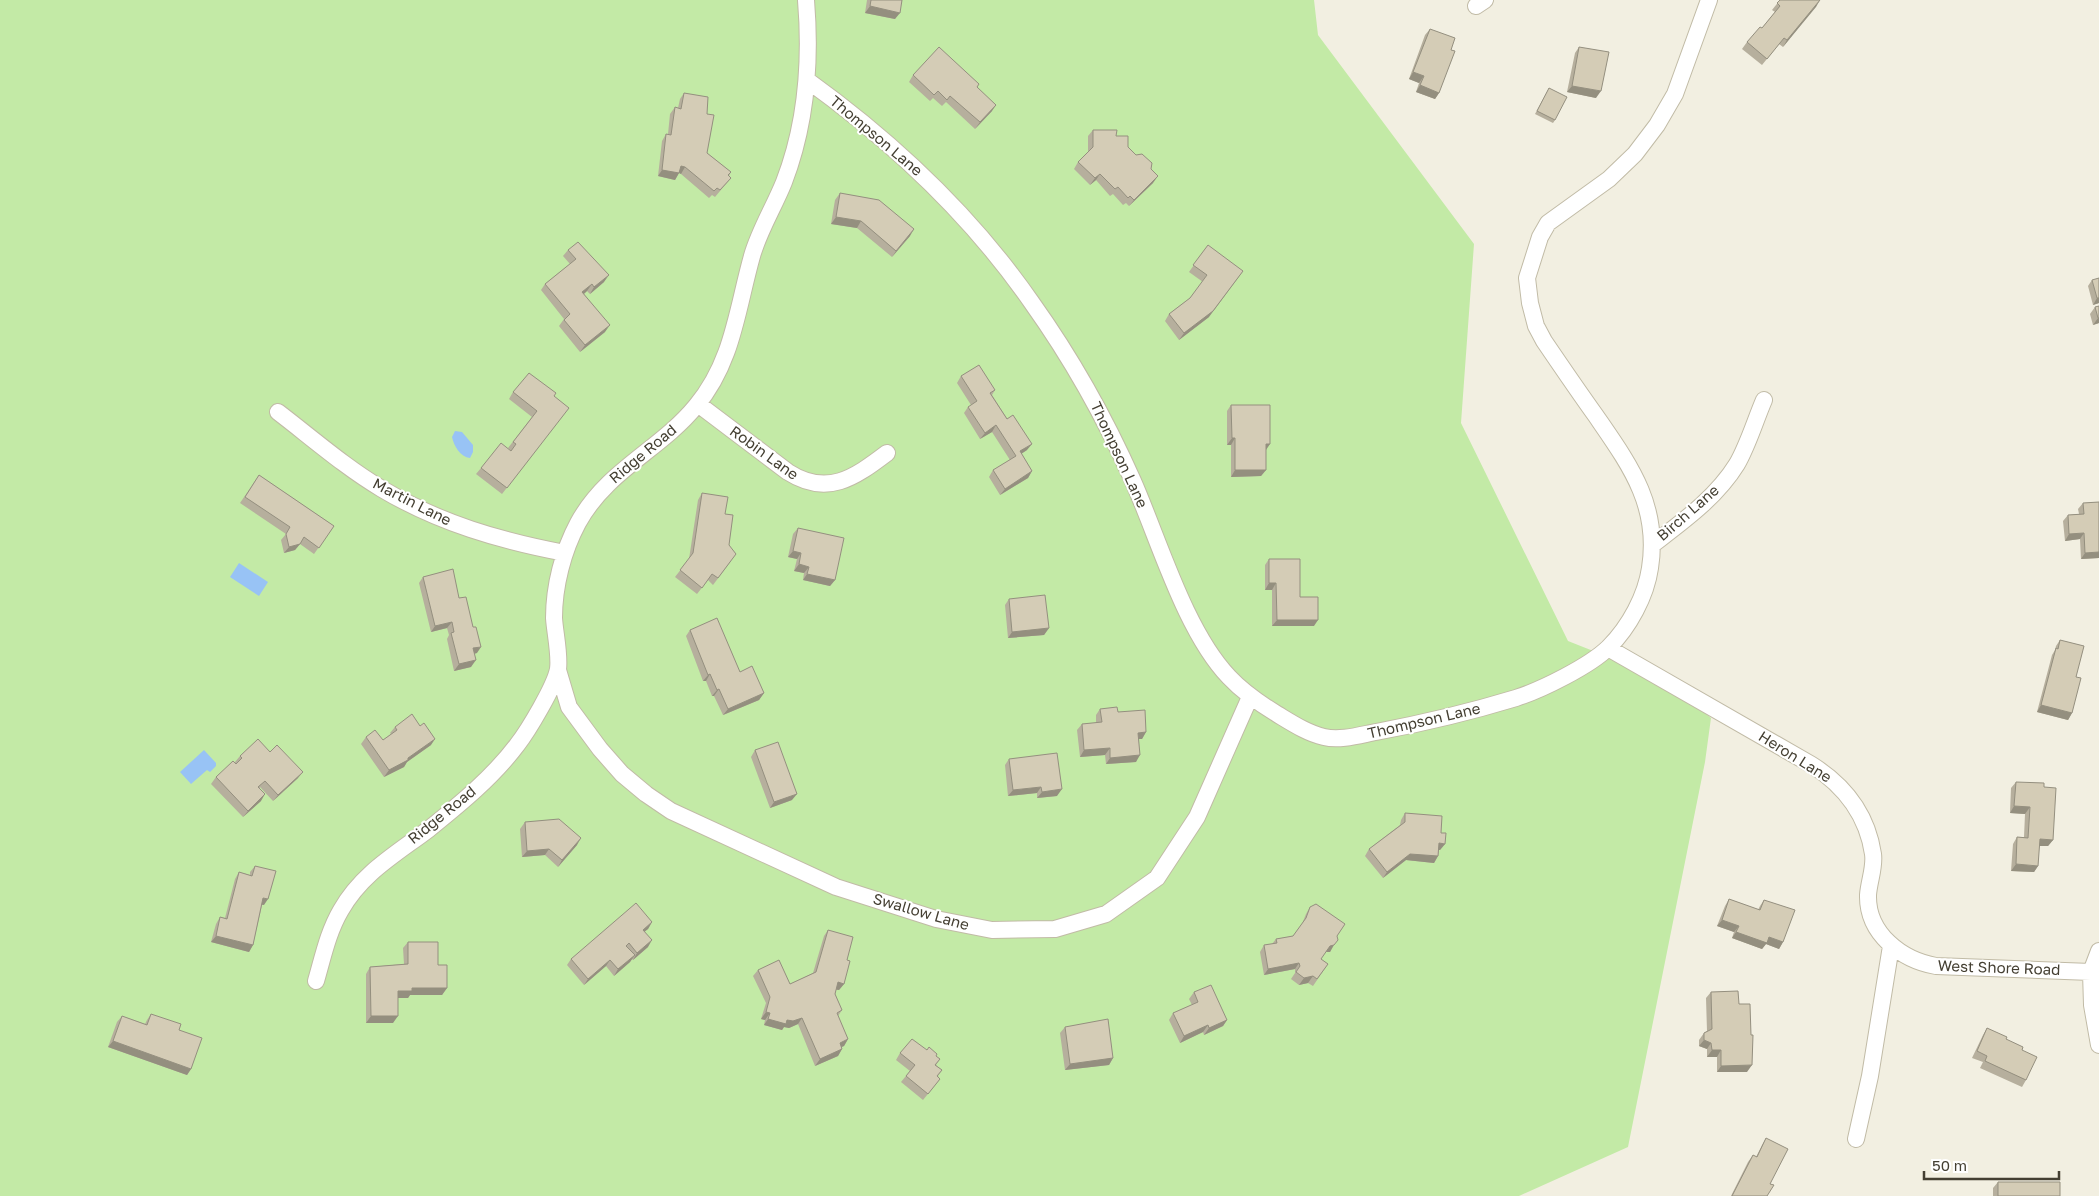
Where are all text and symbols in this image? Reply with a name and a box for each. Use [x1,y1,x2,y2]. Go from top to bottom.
street label: Thompson Lane [827,91,927,179]
street label: Thompson Lane [1087,399,1152,511]
street label: Ridge Road [605,420,680,486]
street label: Robin Lane [727,421,803,483]
street label: Martin Lane [370,474,455,529]
street label: Birch Lane [1653,480,1722,544]
street label: Thompson Lane [1366,698,1482,742]
street label: Heron Lane [1756,727,1836,786]
street label: Ridge Road [404,781,479,847]
street label: Swallow Lane [871,889,972,933]
street label: West Shore Road [1937,956,2061,978]
scale bar [1924,1148,2059,1180]
text: 50 m [1932,1156,1967,1174]

